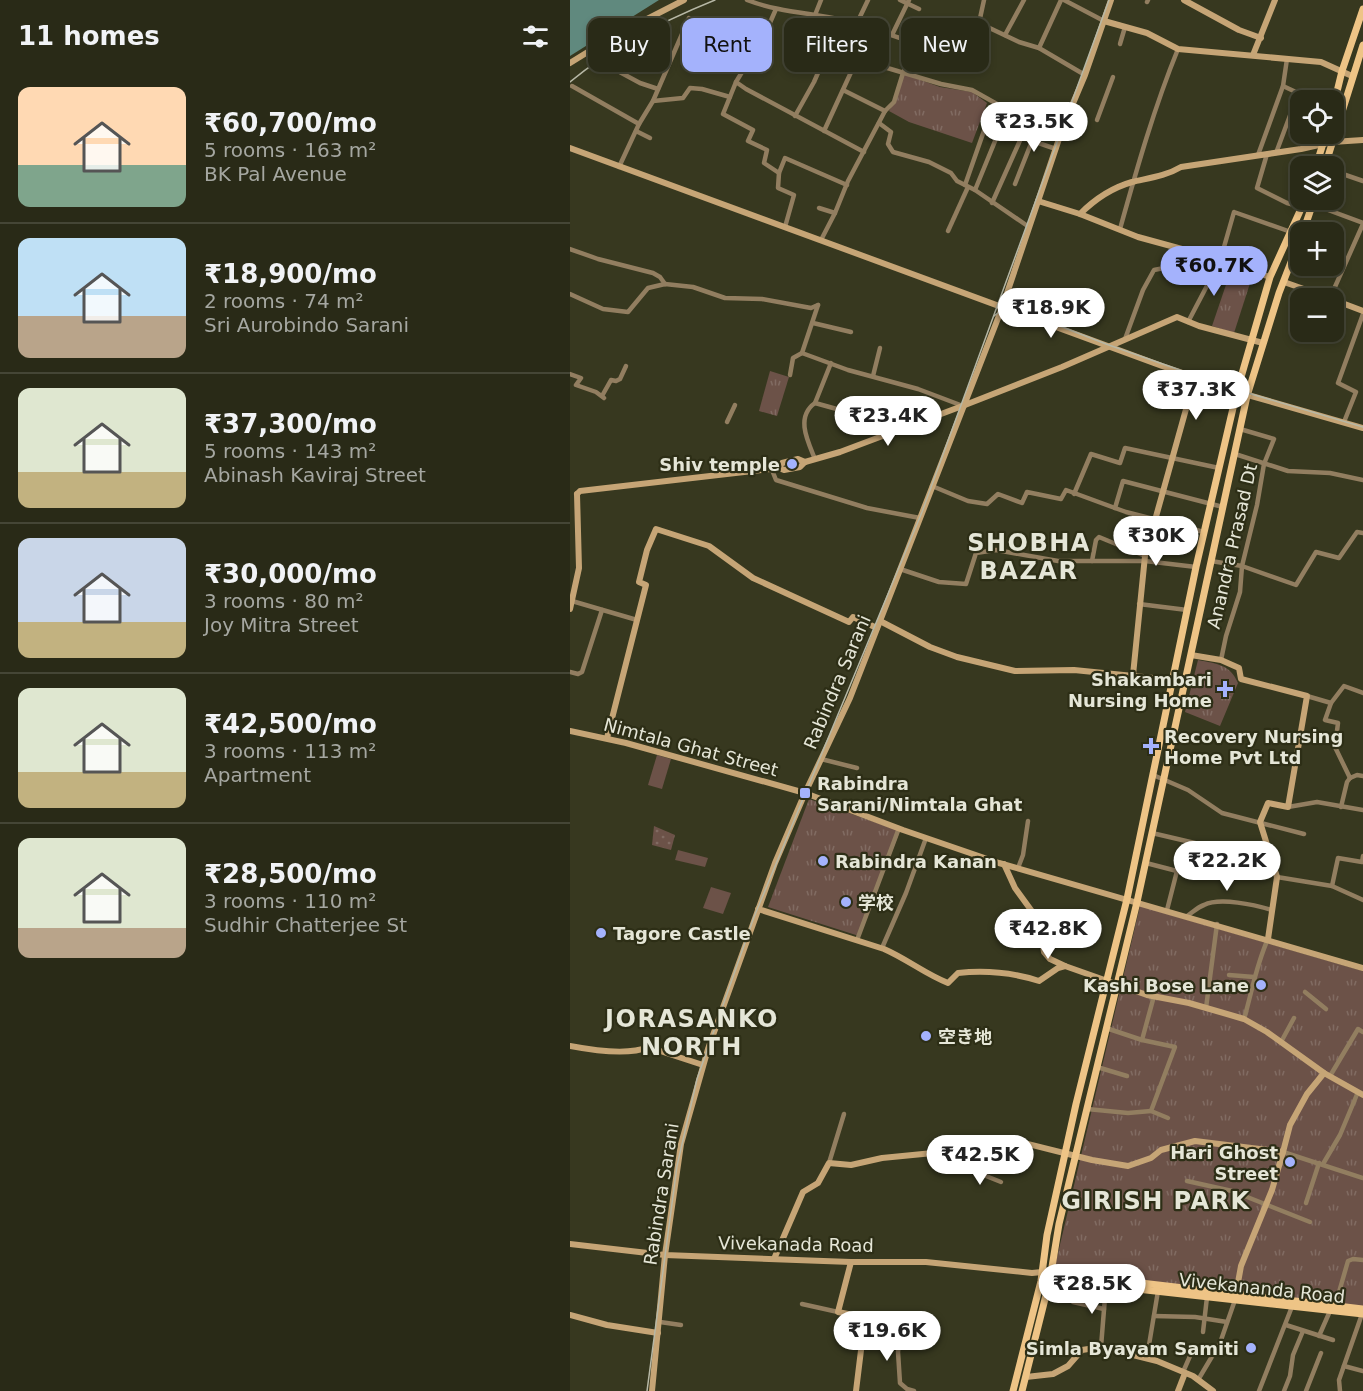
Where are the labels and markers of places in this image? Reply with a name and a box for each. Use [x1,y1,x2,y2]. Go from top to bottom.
pin: ₹23.5K [985,102,1083,153]
pin: ₹60.7K [1165,246,1263,297]
pin: ₹18.9K [1002,288,1100,339]
pin: ₹37.3K [1147,370,1245,421]
pin: ₹23.4K [839,396,937,447]
place label: Shiv temple [659,454,780,475]
marker: Shiv temple [785,457,799,471]
pin: ₹30K [1120,516,1192,567]
place label: Shakambari Nursing Home [1068,669,1212,711]
marker: Shakambari Nursing Home [1216,680,1234,698]
place label: Recovery Nursing Home Pvt Ltd [1164,726,1343,768]
marker: Recovery Nursing Home Pvt Ltd [1142,737,1160,755]
place label: Rabindra Sarani/Nimtala Ghat [817,773,1023,815]
marker: Rabindra Sarani/Nimtala Ghat [798,786,812,800]
pin: ₹22.2K [1178,841,1276,892]
place label: Rabindra Kanan [835,851,997,872]
marker: Rabindra Kanan [816,854,830,868]
place label: 学校 [858,892,894,913]
marker: 学校 [839,895,853,909]
pin: ₹42.8K [999,909,1097,960]
place label: Tagore Castle [613,923,751,944]
marker: Tagore Castle [594,926,608,940]
place label: Kashi Bose Lane [1083,975,1249,996]
marker: Kashi Bose Lane [1254,978,1268,992]
place label: 空き地 [938,1026,992,1047]
marker: 空き地 [919,1029,933,1043]
pin: ₹42.5K [931,1135,1029,1186]
place label: Hari Ghost Street [1170,1142,1278,1184]
marker: Hari Ghost Street [1283,1155,1297,1169]
pin: ₹28.5K [1043,1264,1141,1315]
pin: ₹19.6K [838,1311,936,1362]
place label: Simla Byayam Samiti [1026,1338,1239,1359]
marker: Simla Byayam Samiti [1244,1341,1258,1355]

